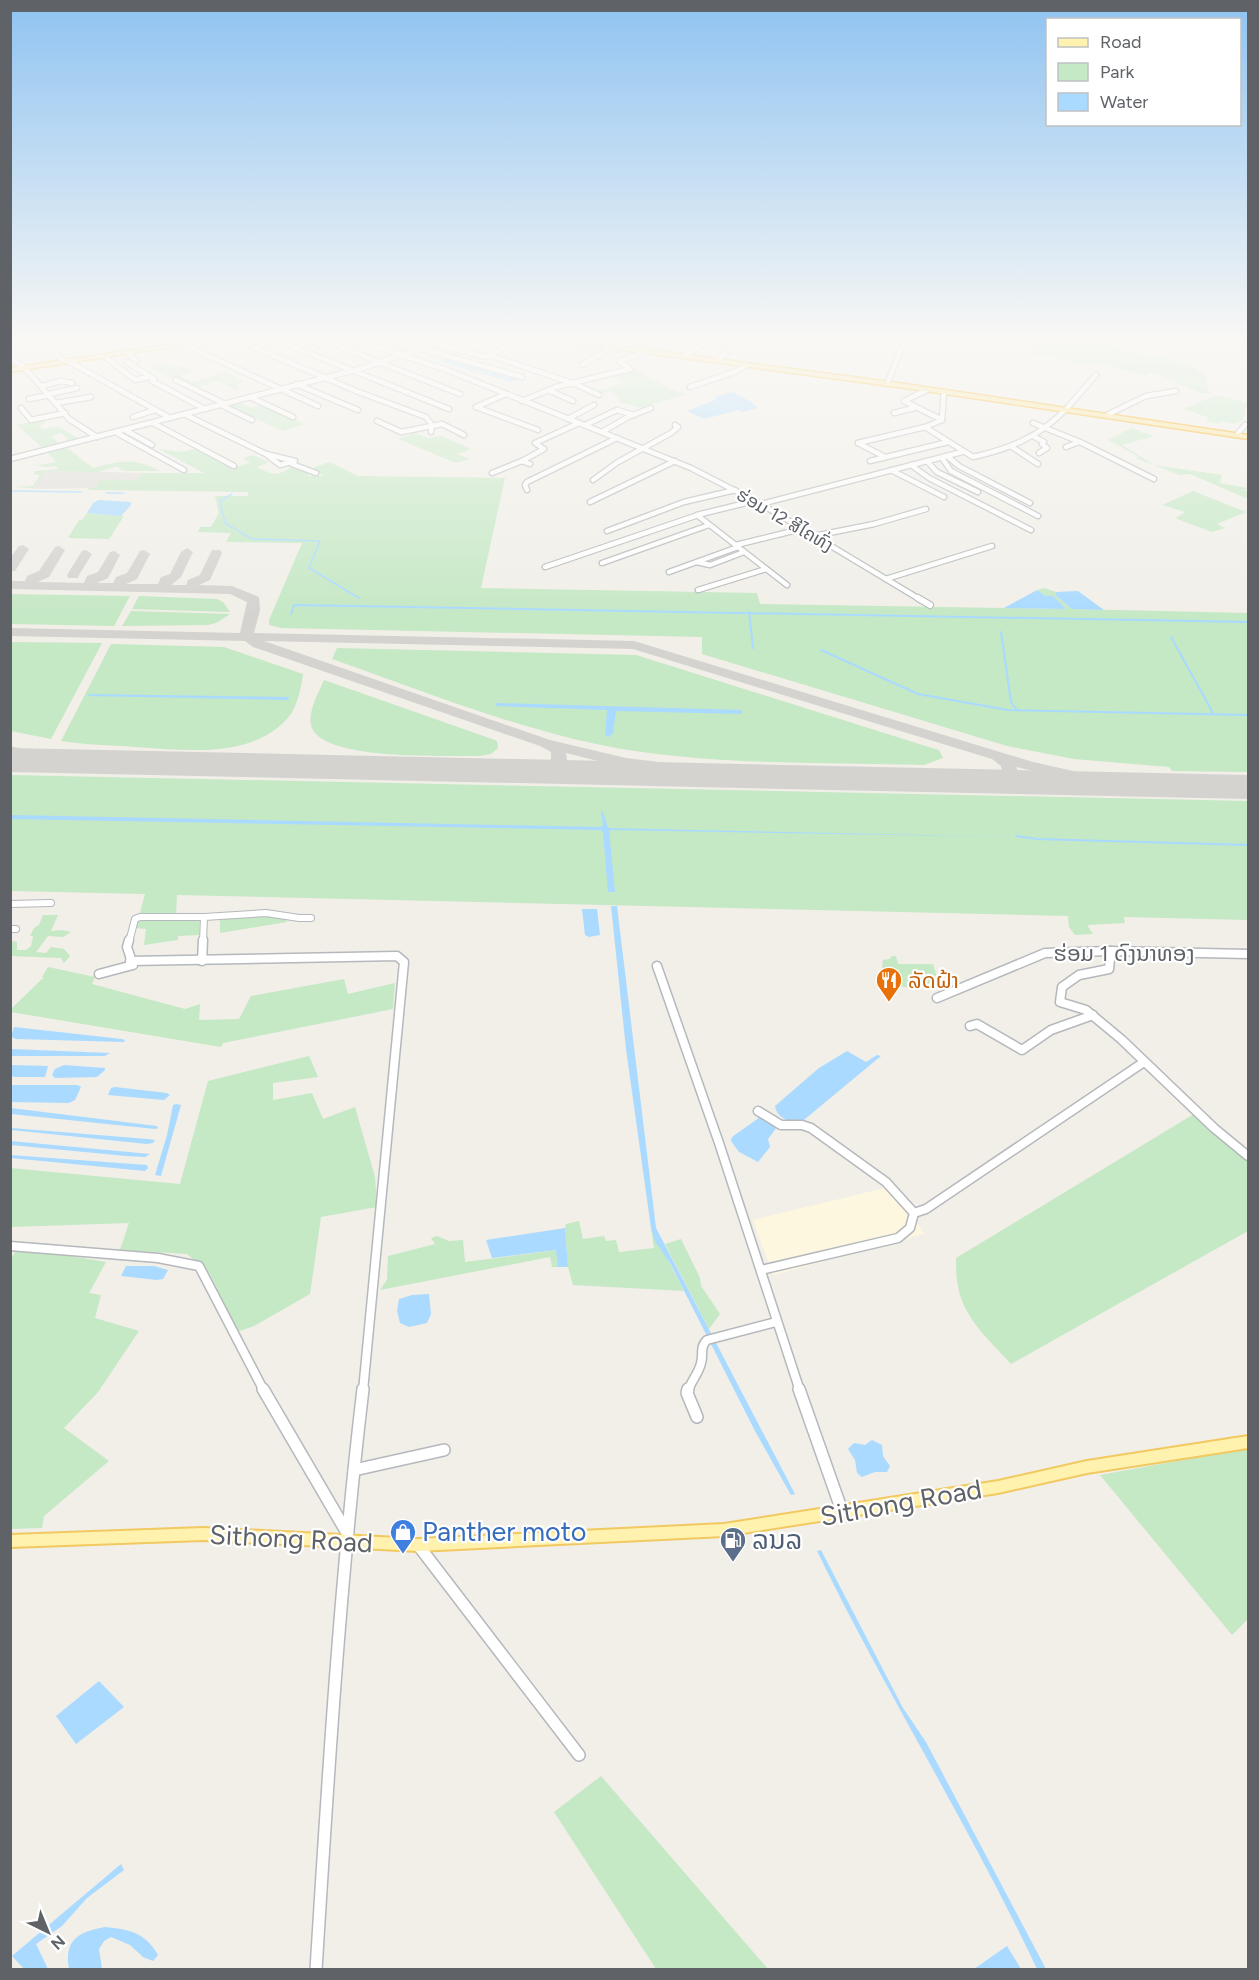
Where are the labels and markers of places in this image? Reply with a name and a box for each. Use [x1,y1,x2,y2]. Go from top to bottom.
restaurant icon: ລັດຝ້າ [874,965,904,1003]
place label: ລັດຝ້າ [908,967,959,994]
place label: Panther moto [422,1515,586,1548]
shop icon: Panther moto [388,1517,418,1555]
place label: ລນລ [752,1523,802,1556]
fuel station icon: ລນລ [718,1525,748,1563]

